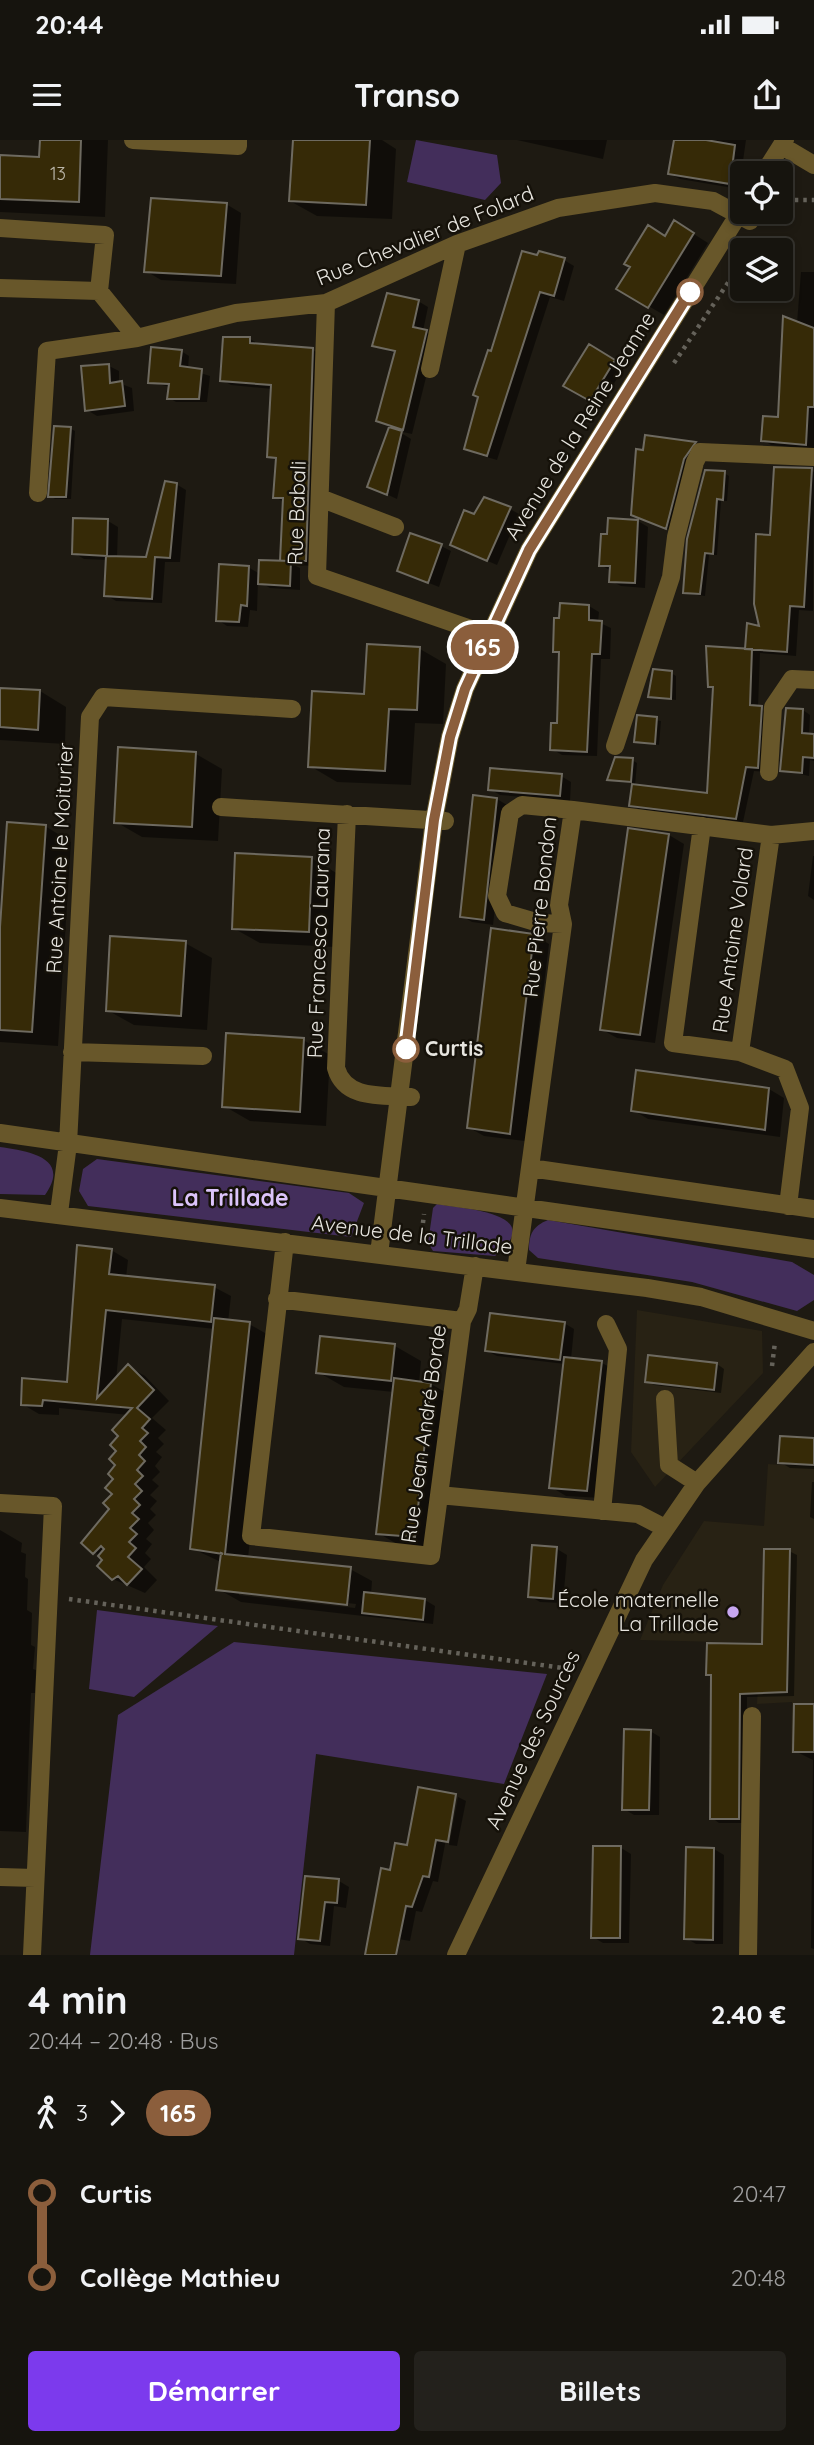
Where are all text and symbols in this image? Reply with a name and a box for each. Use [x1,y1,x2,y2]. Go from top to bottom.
text: 20:44 [35,8,103,41]
text: Transo [354,75,460,115]
icon: menu [28,76,66,114]
icon: share [748,76,786,114]
map controls [730,161,793,301]
button: locate [730,161,793,224]
house number: 13 [50,162,66,185]
street label: Rue Chevalier de Folard [312,180,537,291]
button: layers [730,238,793,301]
unlabelled marker [677,279,703,305]
street label: Avenue de la Reine Jeanne [498,307,660,544]
street label: Rue Babali [281,460,311,566]
line badge: 165 [443,624,523,670]
text: 165 [465,632,501,662]
street label: Rue Antoine le Moiturier [40,742,78,974]
street label: Rue Pierre Bondon [517,815,561,999]
street label: Rue Francesco Laurana [301,827,335,1059]
street label: Rue Antoine Volard [706,845,758,1034]
place label: Curtis [425,1035,483,1061]
marker: Curtis [393,1036,419,1062]
district label: La Trillade [171,1183,289,1212]
street label: Avenue de la Trillade [310,1209,514,1259]
street label: Rue Jean André Borde [395,1323,451,1545]
place label: École maternelle La Trillade [557,1586,719,1636]
marker: École maternelle La Trillade [725,1604,741,1620]
street label: Avenue des Sources [479,1646,585,1833]
text: 4 min [28,1976,128,2024]
text: 2.40 € [711,1998,786,2031]
text: 20:44 – 20:48 · Bus [28,2026,218,2055]
icon: walk [28,2094,66,2132]
icon: forward [98,2094,136,2132]
text: 3 [76,2098,88,2127]
text: 165 [160,2098,197,2128]
text: Curtis [80,2177,152,2210]
text: 20:47 [732,2179,786,2208]
text: Collège Mathieu [80,2261,280,2294]
text: 20:48 [731,2263,786,2292]
button: Démarrer [28,2351,400,2431]
button: Billets [414,2351,786,2431]

